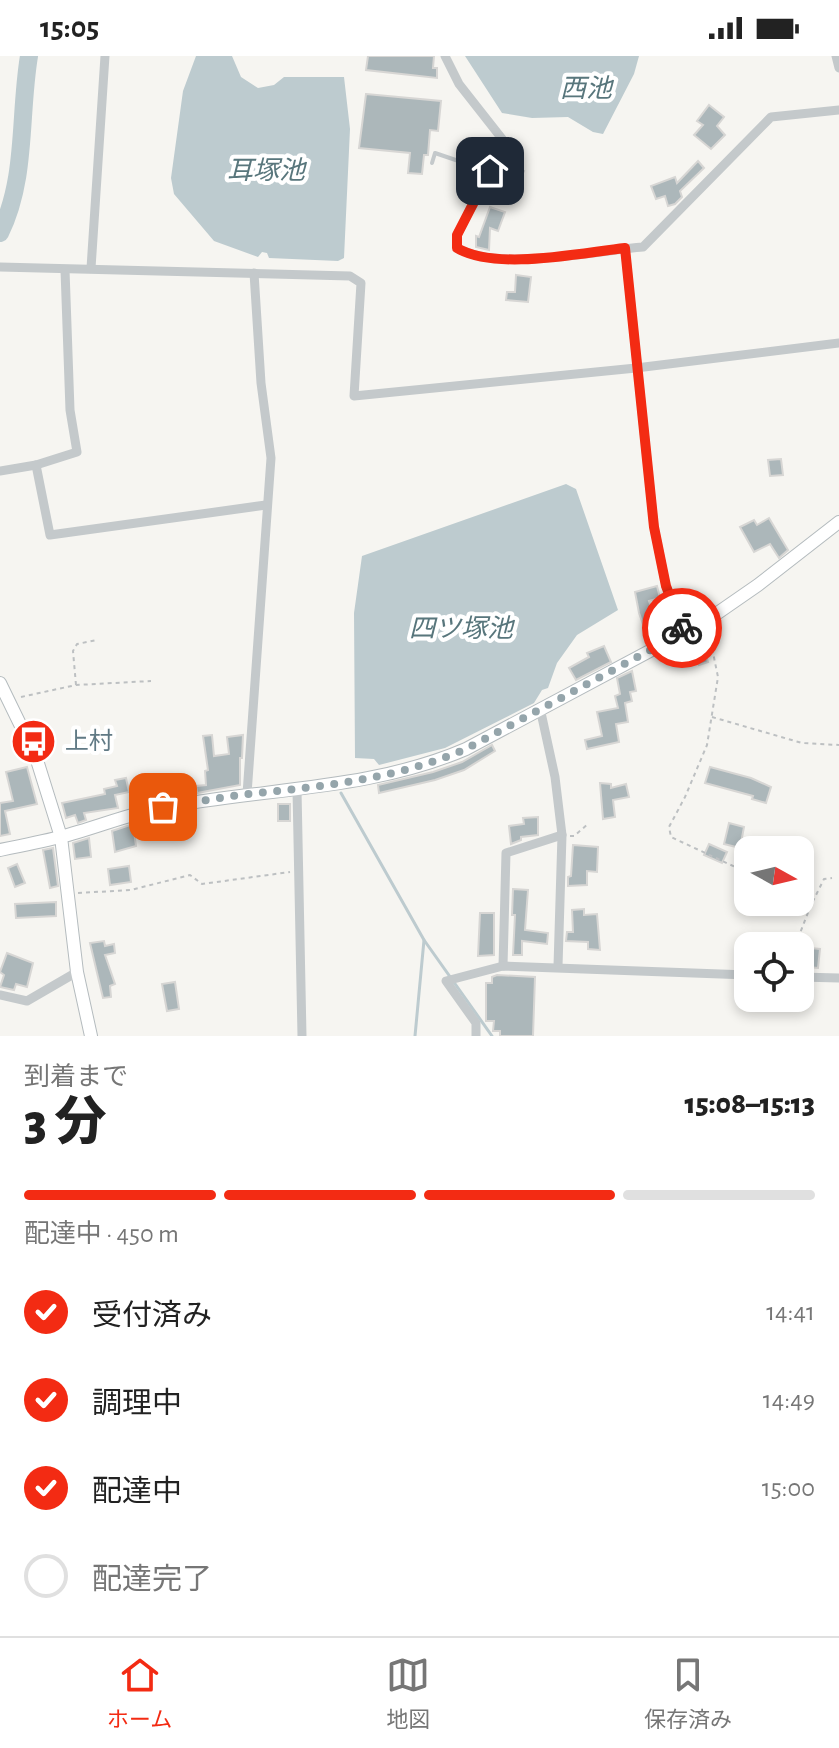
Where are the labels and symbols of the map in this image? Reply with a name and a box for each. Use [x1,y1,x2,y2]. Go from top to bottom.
water label: 西池 [560,75,615,102]
pin [456,137,524,205]
water label: 耳塚池 [227,157,308,184]
courier [642,588,722,668]
water label: 四ツ塚池 [409,615,516,642]
bus stop icon: 上村 [10,717,58,765]
place label: 上村 [65,728,113,754]
pin [129,773,197,841]
north arrow [734,836,814,916]

